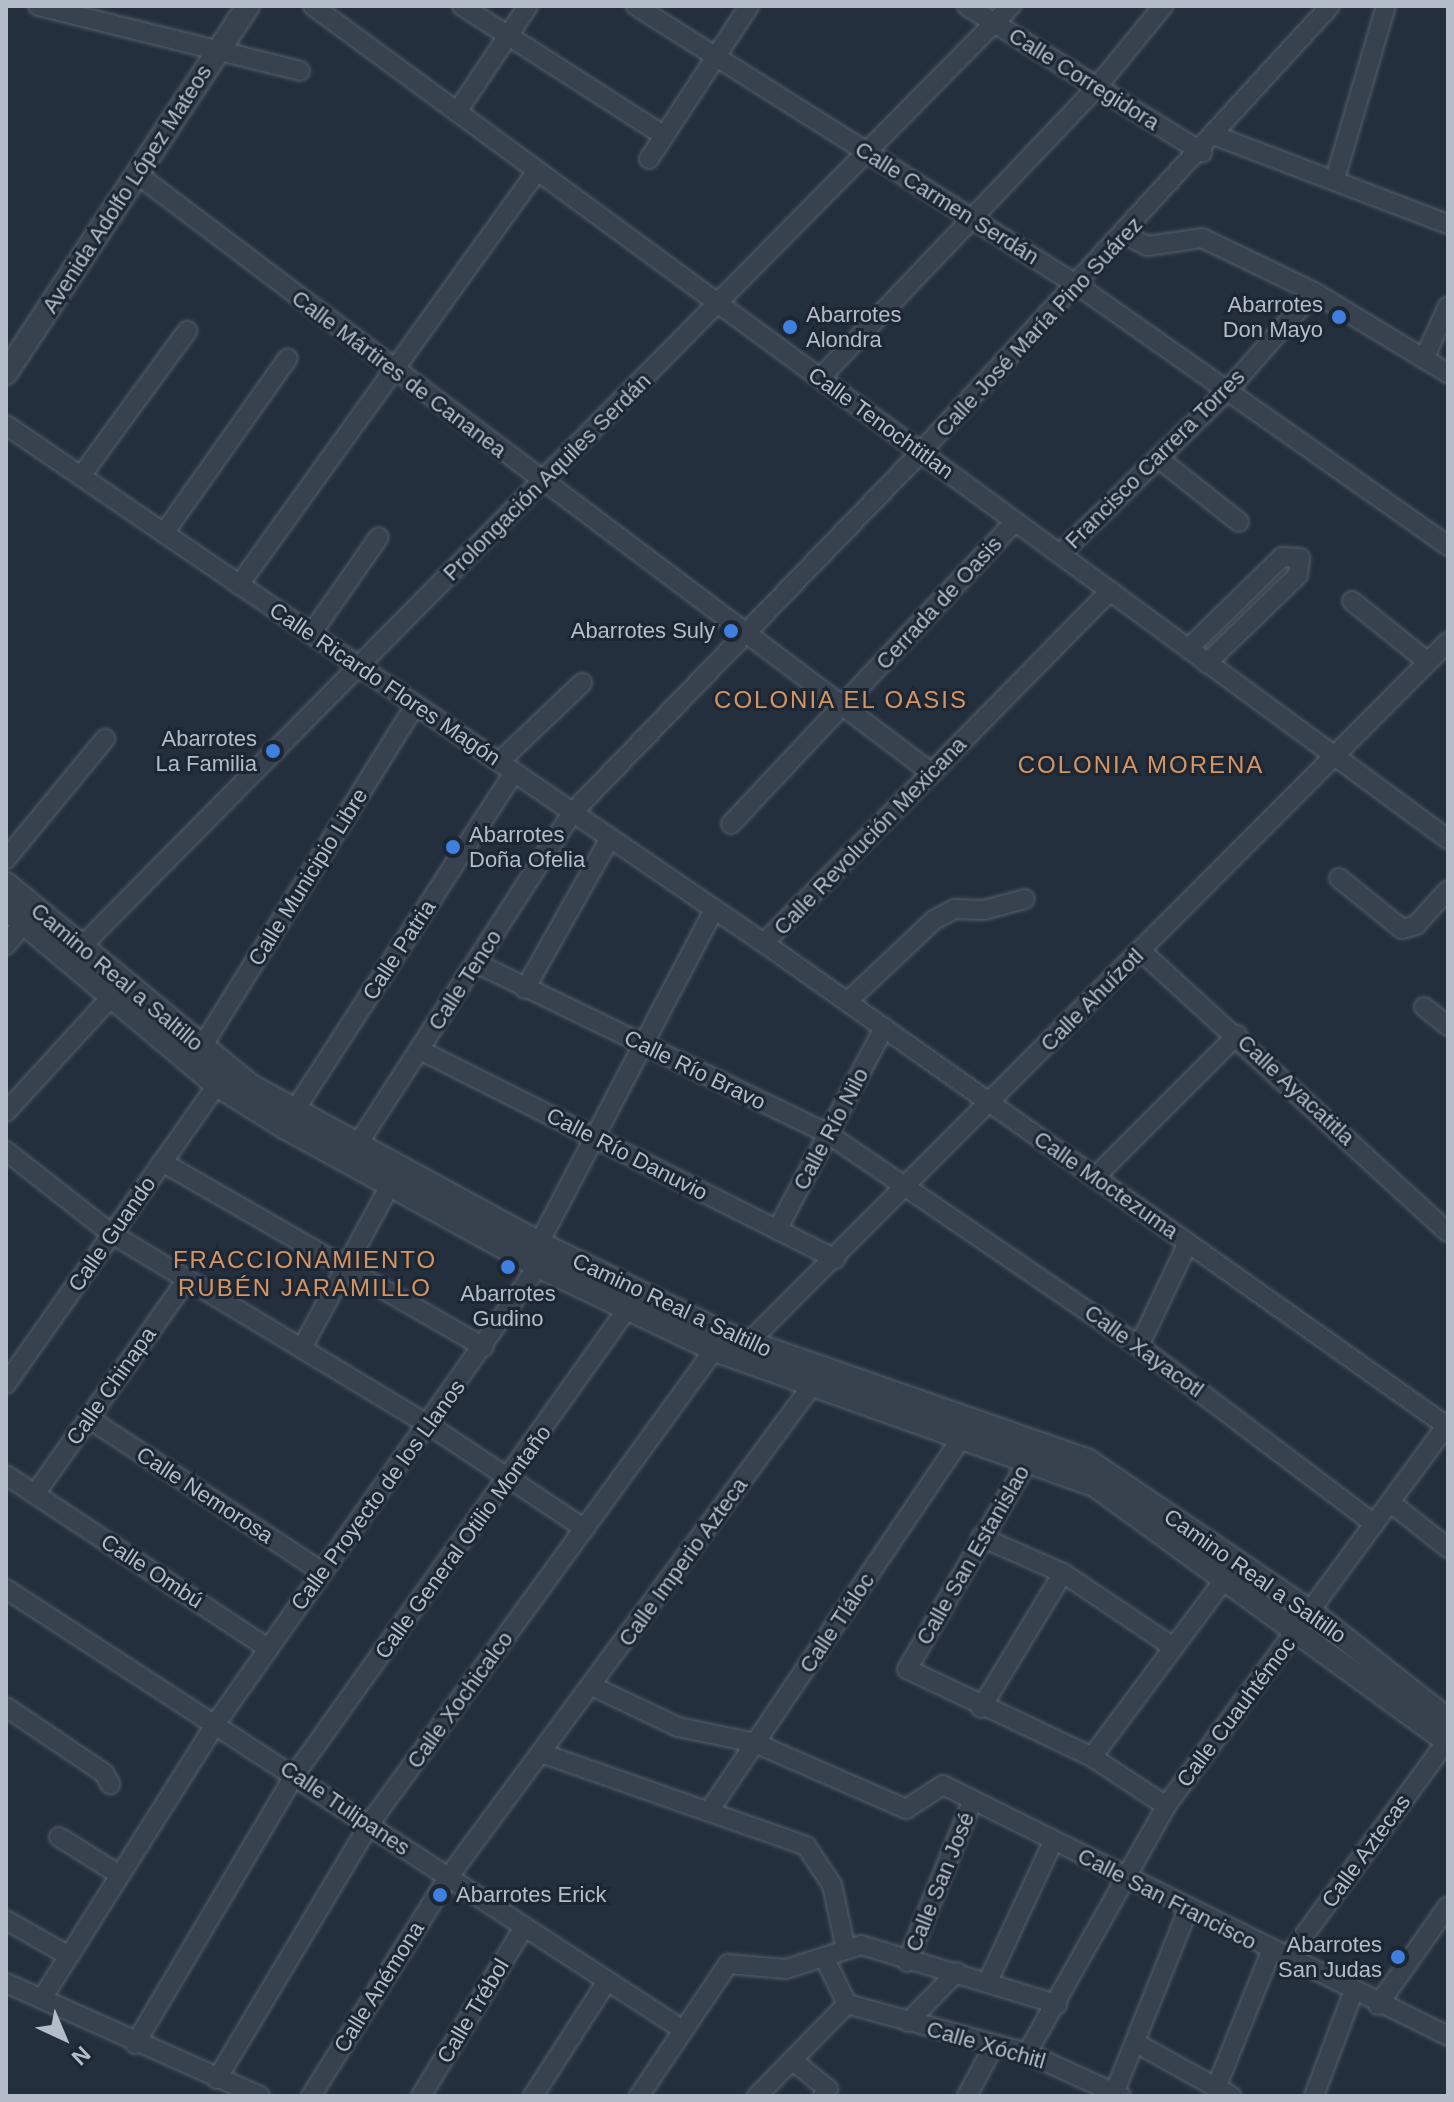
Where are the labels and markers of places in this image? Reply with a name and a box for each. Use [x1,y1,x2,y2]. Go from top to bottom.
place label: Abarrotes Don Mayo [1223,291,1323,342]
place label: Abarrotes Alondra [806,301,901,352]
marker: Abarrotes Don Mayo [1330,308,1348,326]
marker: Abarrotes Alondra [781,318,799,336]
place label: Abarrotes Suly [571,618,715,644]
marker: Abarrotes Suly [722,622,740,640]
place label: Abarrotes La Familia [156,725,257,776]
marker: Abarrotes La Familia [264,742,282,760]
place label: Abarrotes Doña Ofelia [469,821,585,872]
marker: Abarrotes Doña Ofelia [444,838,462,856]
marker: Abarrotes Gudino [499,1258,517,1276]
place label: Abarrotes Gudino [460,1280,556,1332]
place label: Abarrotes Erick [456,1882,606,1908]
marker: Abarrotes Erick [431,1886,449,1904]
place label: Abarrotes San Judas [1278,1931,1382,1982]
marker: Abarrotes San Judas [1389,1948,1407,1966]

